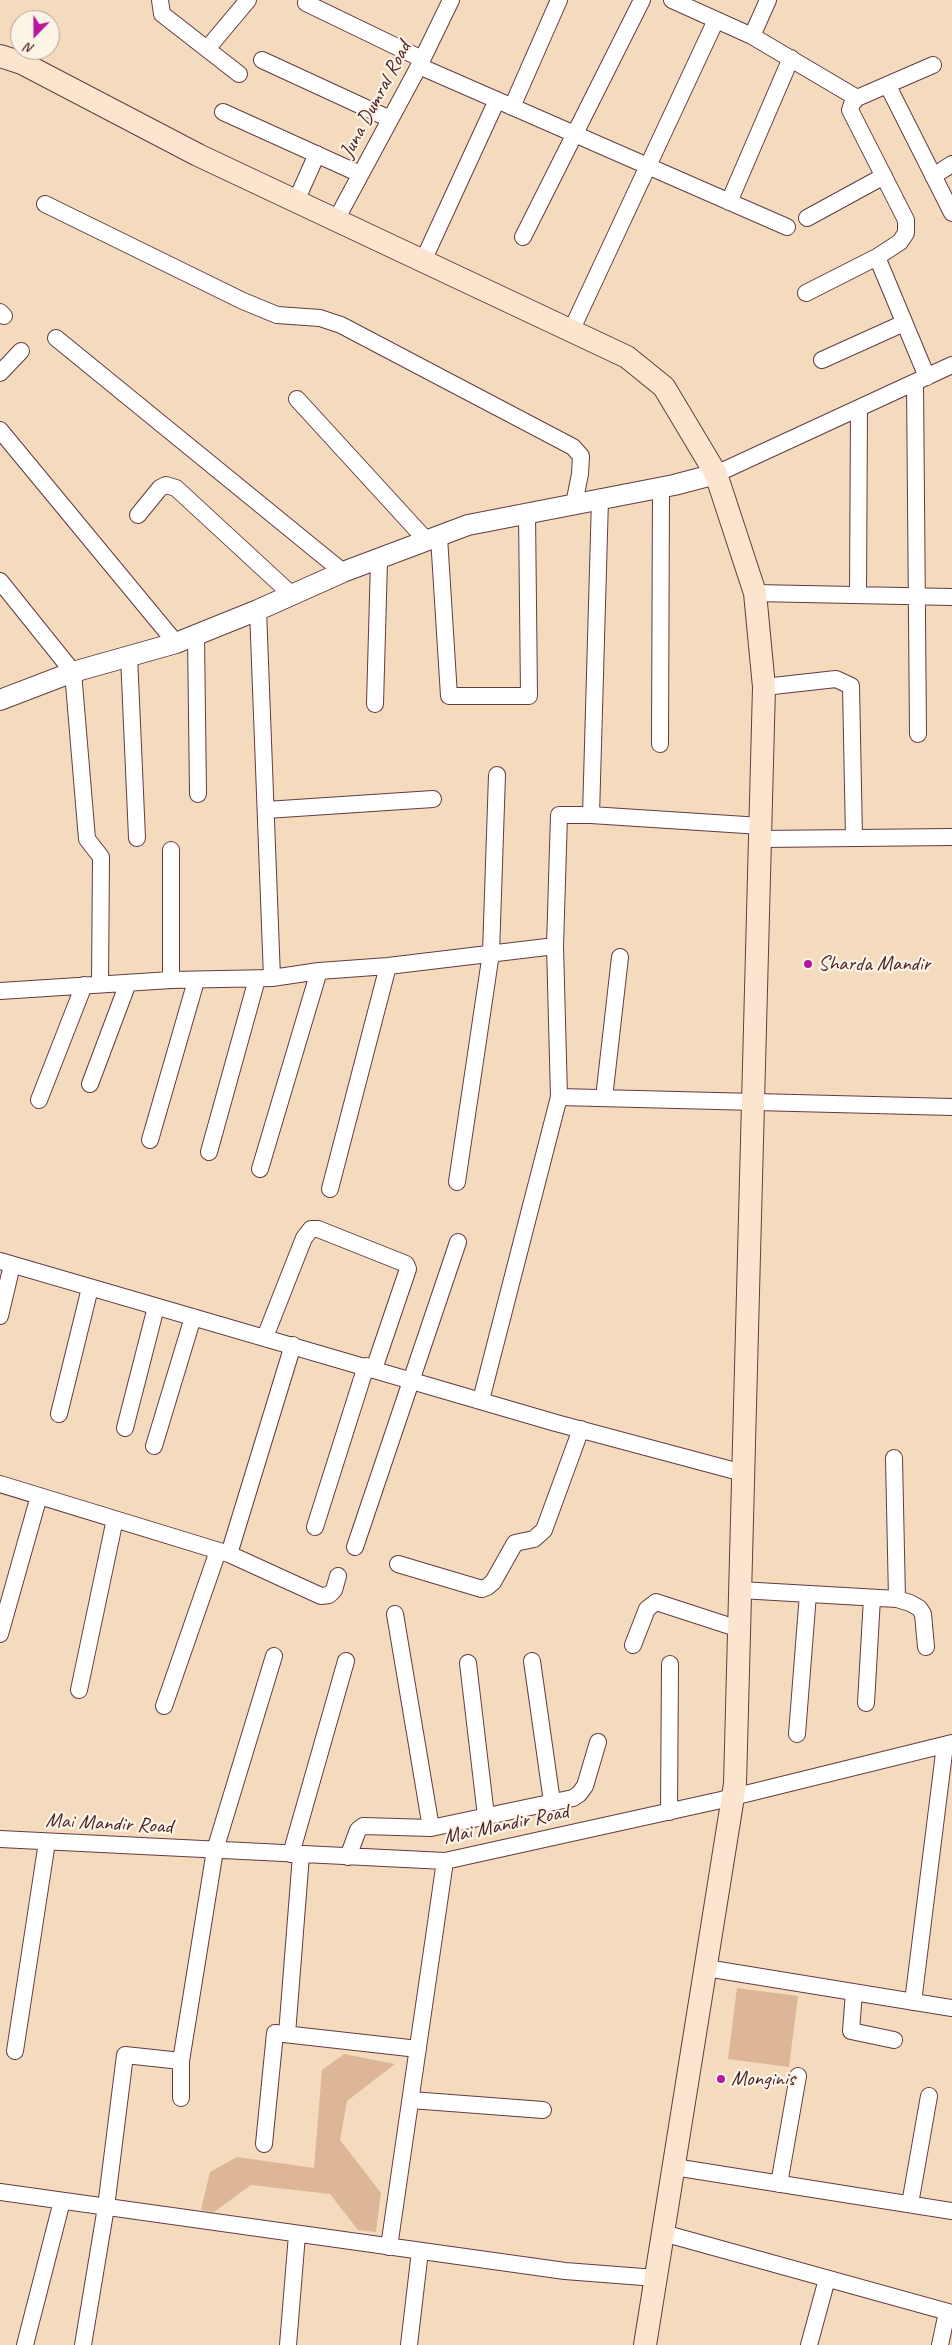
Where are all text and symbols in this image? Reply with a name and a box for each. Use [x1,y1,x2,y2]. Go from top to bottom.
north arrow [10,10,60,60]
street label: Juna Dumral Road [335,38,417,162]
text: N [22,39,37,58]
place label: Sharda Mandir [818,951,930,977]
marker: Sharda Mandir [802,958,814,970]
street label: Mai Mandir Road [441,1799,571,1851]
street label: Mai Mandir Road [45,1808,173,1840]
place label: Monginis [731,2066,795,2092]
marker: Monginis [715,2073,727,2085]

